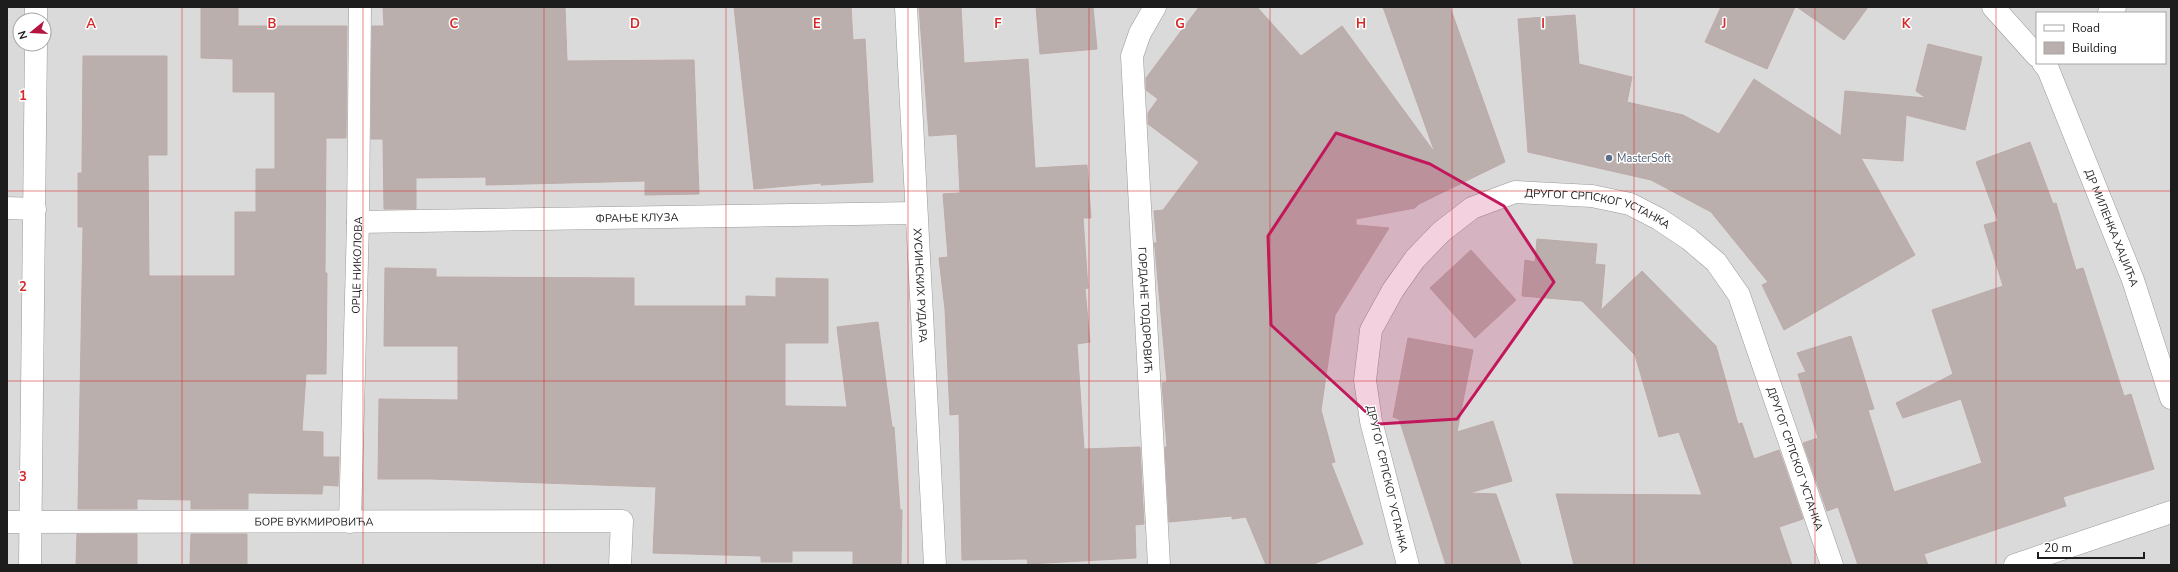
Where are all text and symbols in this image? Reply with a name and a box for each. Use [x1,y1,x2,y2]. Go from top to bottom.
north arrow [12,12,52,52]
legend [2036,12,2166,64]
text: A [86,15,96,33]
text: B [268,15,277,33]
text: C [450,15,459,33]
text: D [630,15,640,33]
text: E [813,15,821,33]
text: F [994,15,1002,33]
text: G [1175,15,1185,33]
text: H [1356,15,1366,33]
text: I [1541,15,1545,33]
text: J [1721,15,1726,33]
text: K [1902,15,1911,33]
text: Road [2072,20,2100,36]
text: N [15,29,31,41]
text: Building [2072,40,2117,56]
text: 1 [19,87,27,105]
place label: MasterSoft [1617,151,1671,166]
marker: MasterSoft [1604,153,1614,163]
street label: ДР МИЛЕНКА ХАЏИЋА [2082,167,2142,288]
street label: ДРУГОГ СРПСКОГ УСТАНКА [1524,185,1673,232]
street label: ФРАЊЕ КЛУЗА [595,209,678,226]
street label: ОРЦЕ НИКОЛОВА [348,216,366,314]
street label: ХУСИНСКИХ РУДАРА [910,228,931,343]
street label: ГОРДАНЕ ТОДОРОВИЋ [1135,247,1156,374]
text: 2 [19,278,27,296]
street label: ДРУГОГ СРПСКОГ УСТАНКА [1764,385,1827,532]
street label: ДРУГОГ СРПСКОГ УСТАНКА [1363,404,1411,554]
text: 3 [19,468,27,486]
street label: БОРЕ ВУКМИРОВИЋА [255,514,373,529]
scale bar [2038,534,2144,560]
text: 20 m [2044,540,2072,556]

